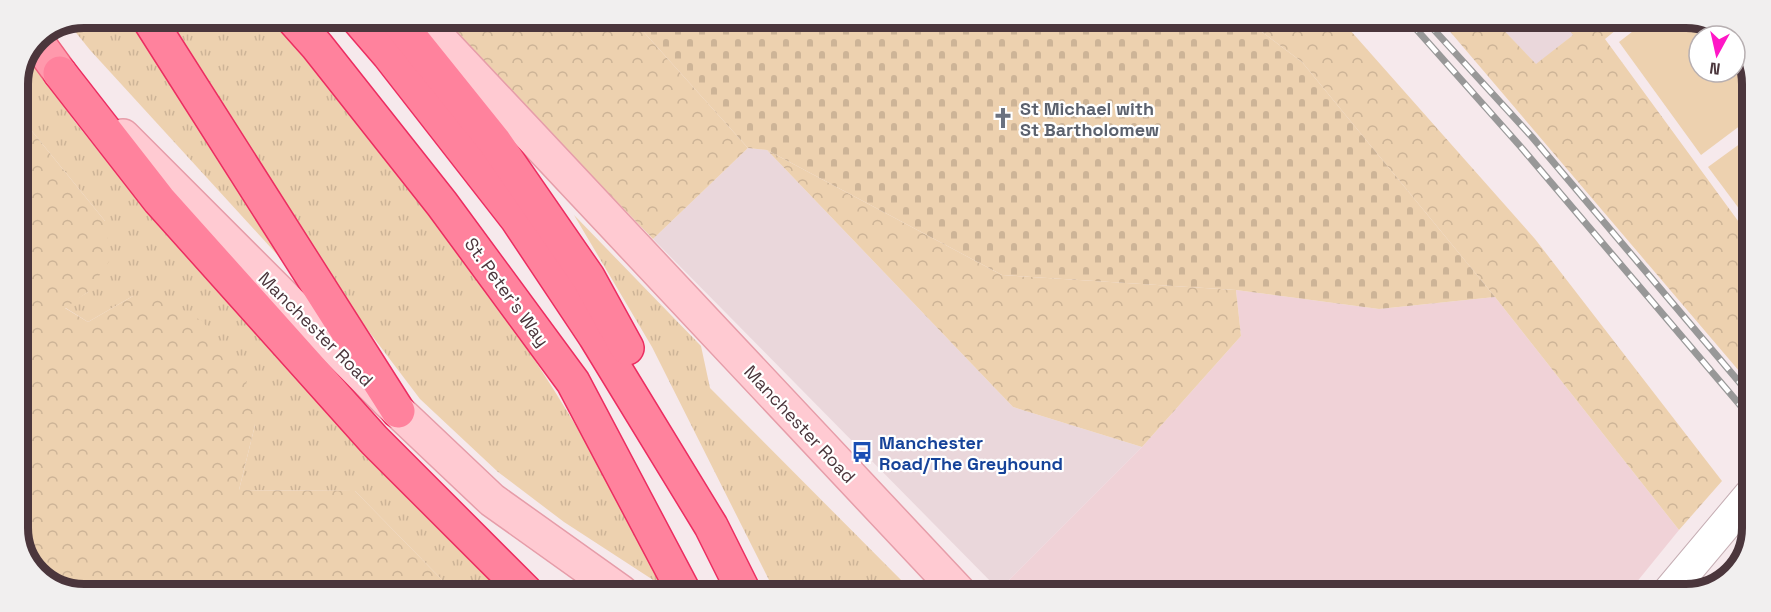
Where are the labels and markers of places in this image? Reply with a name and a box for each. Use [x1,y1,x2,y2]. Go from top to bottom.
place label: St Michael with St Bartholomew [1020,97,1159,141]
church icon: St Michael with St Bartholomew [991,106,1015,130]
place label: Manchester Road/The Greyhound [879,431,1063,475]
bus stop icon: Manchester Road/The Greyhound [850,440,874,464]

